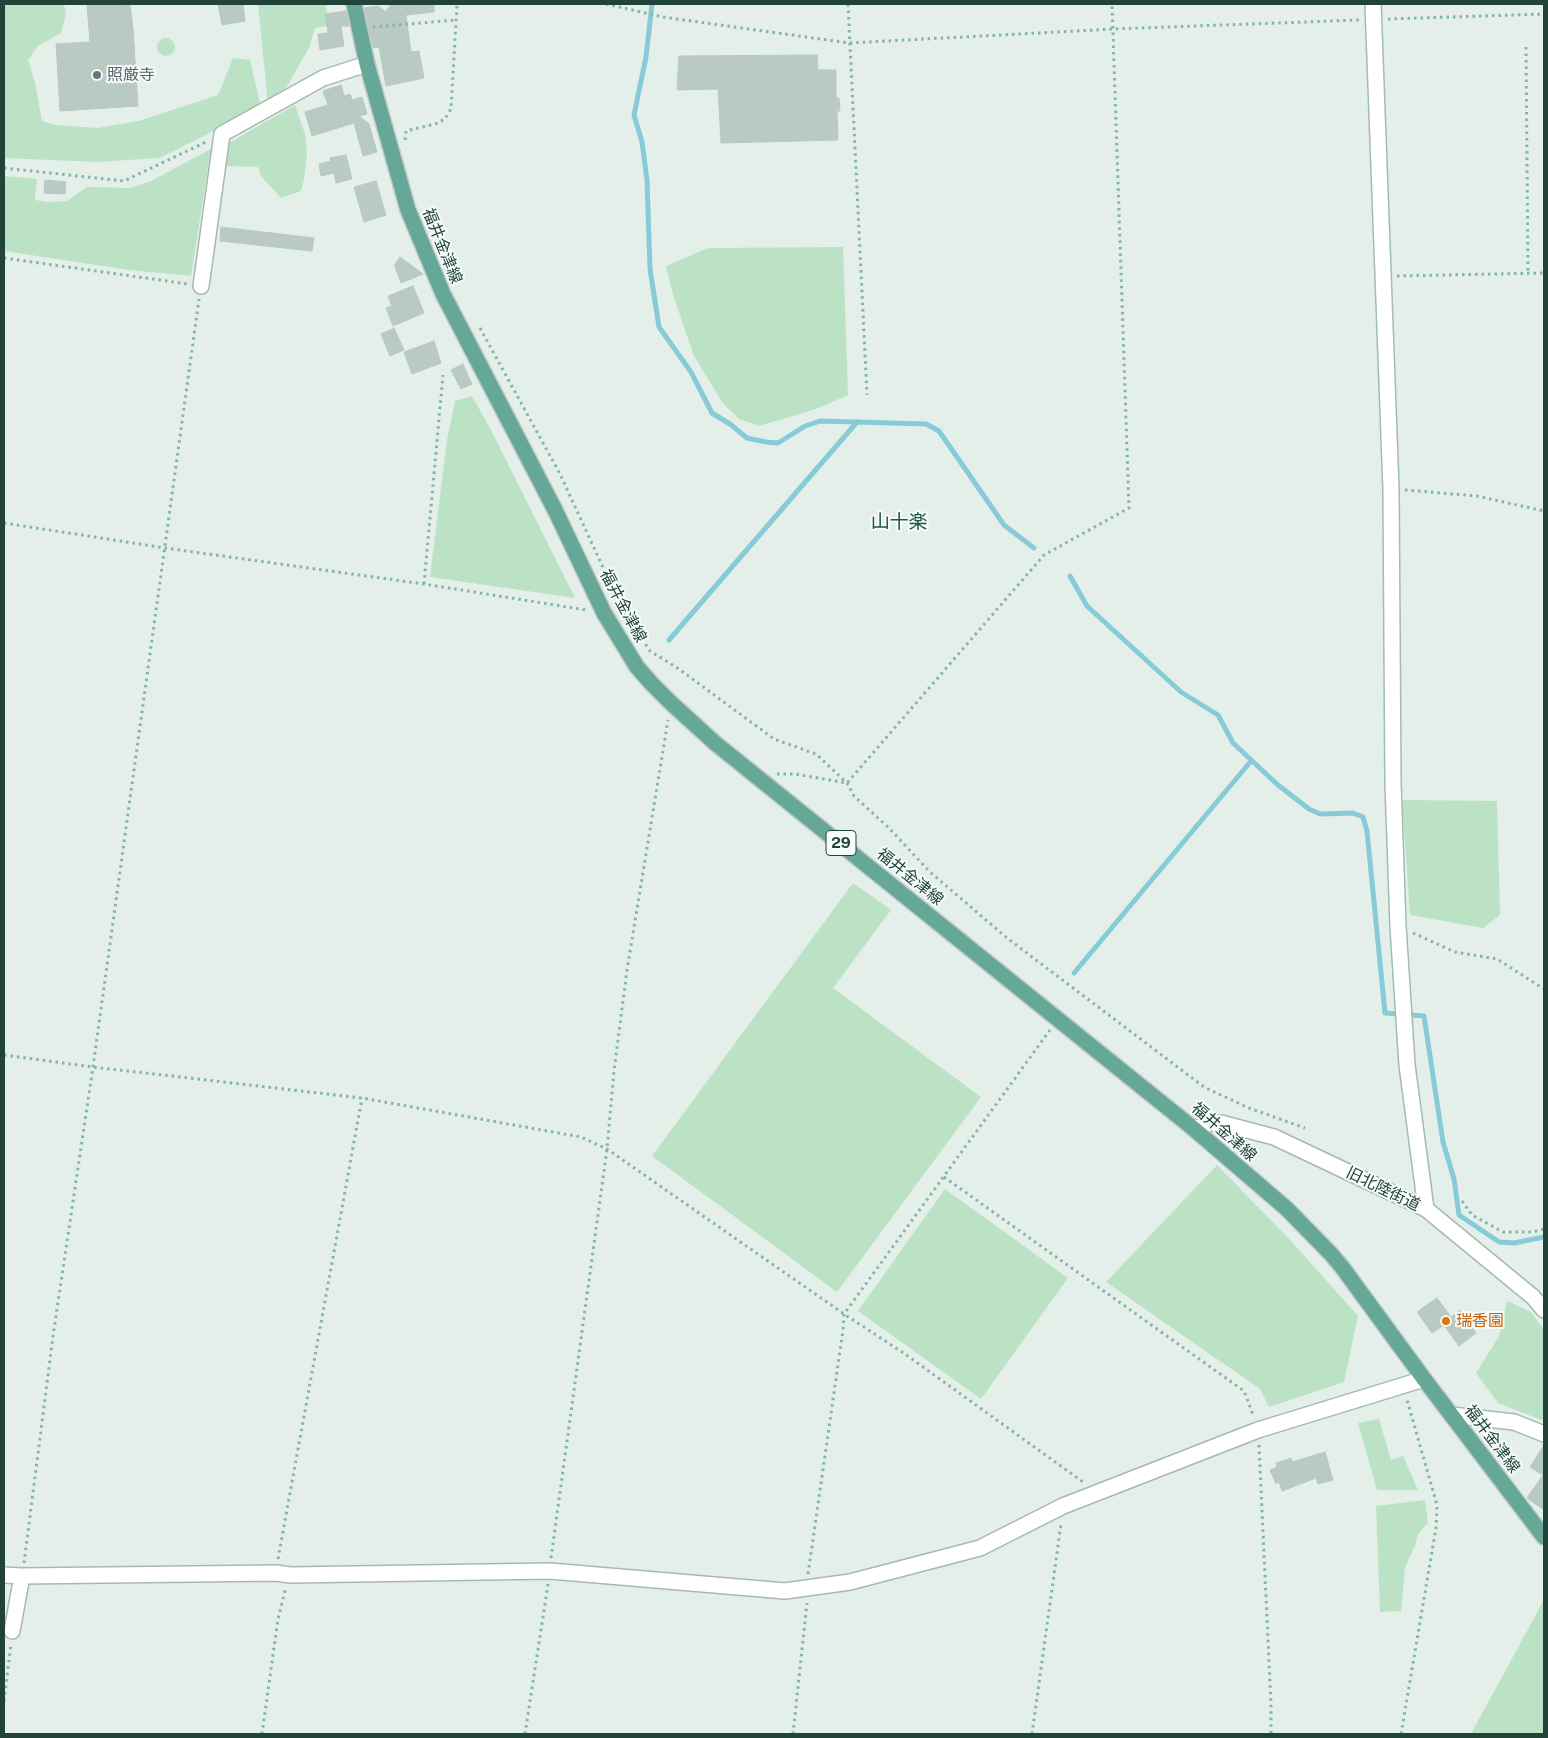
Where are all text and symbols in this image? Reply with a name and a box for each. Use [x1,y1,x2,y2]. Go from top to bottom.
place label: 照厳寺 [107,65,155,85]
marker: 照厳寺 [91,69,103,81]
street label: 福井金津線 [418,205,466,287]
district label: 山十楽 [871,511,927,533]
street label: 福井金津線 [596,566,650,646]
road number: 29 [826,830,856,856]
street label: 福井金津線 [873,844,947,910]
street label: 福井金津線 [1188,1099,1260,1165]
street label: 旧北陸街道 [1343,1163,1423,1215]
place label: 瑞香園 [1456,1311,1504,1331]
marker: 瑞香園 [1440,1315,1452,1327]
street label: 福井金津線 [1460,1401,1524,1477]

